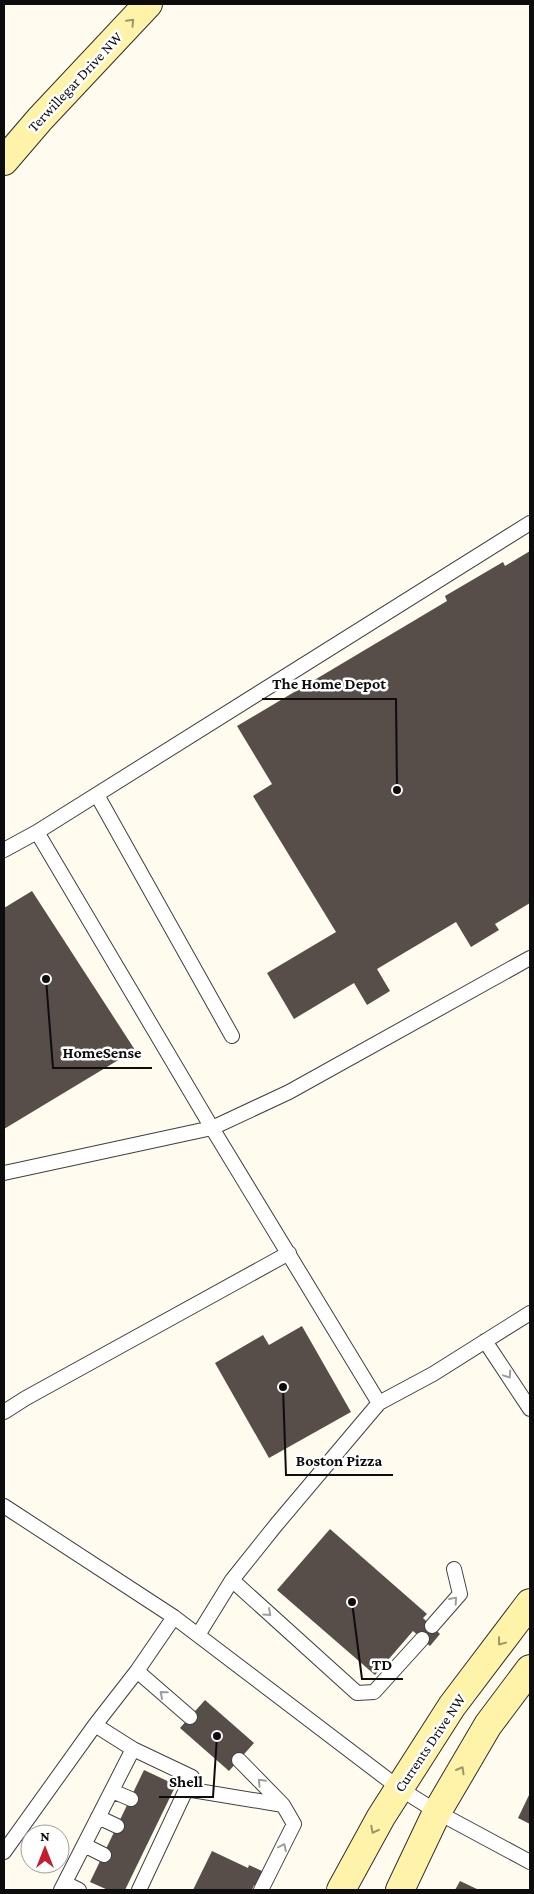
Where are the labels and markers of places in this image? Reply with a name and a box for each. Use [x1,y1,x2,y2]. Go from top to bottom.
callout: The Home Depot [262,668,396,699]
callout: HomeSense [53,1037,152,1068]
callout: Boston Pizza [286,1444,393,1475]
callout: TD [362,1648,403,1679]
callout: Shell [159,1766,213,1797]

